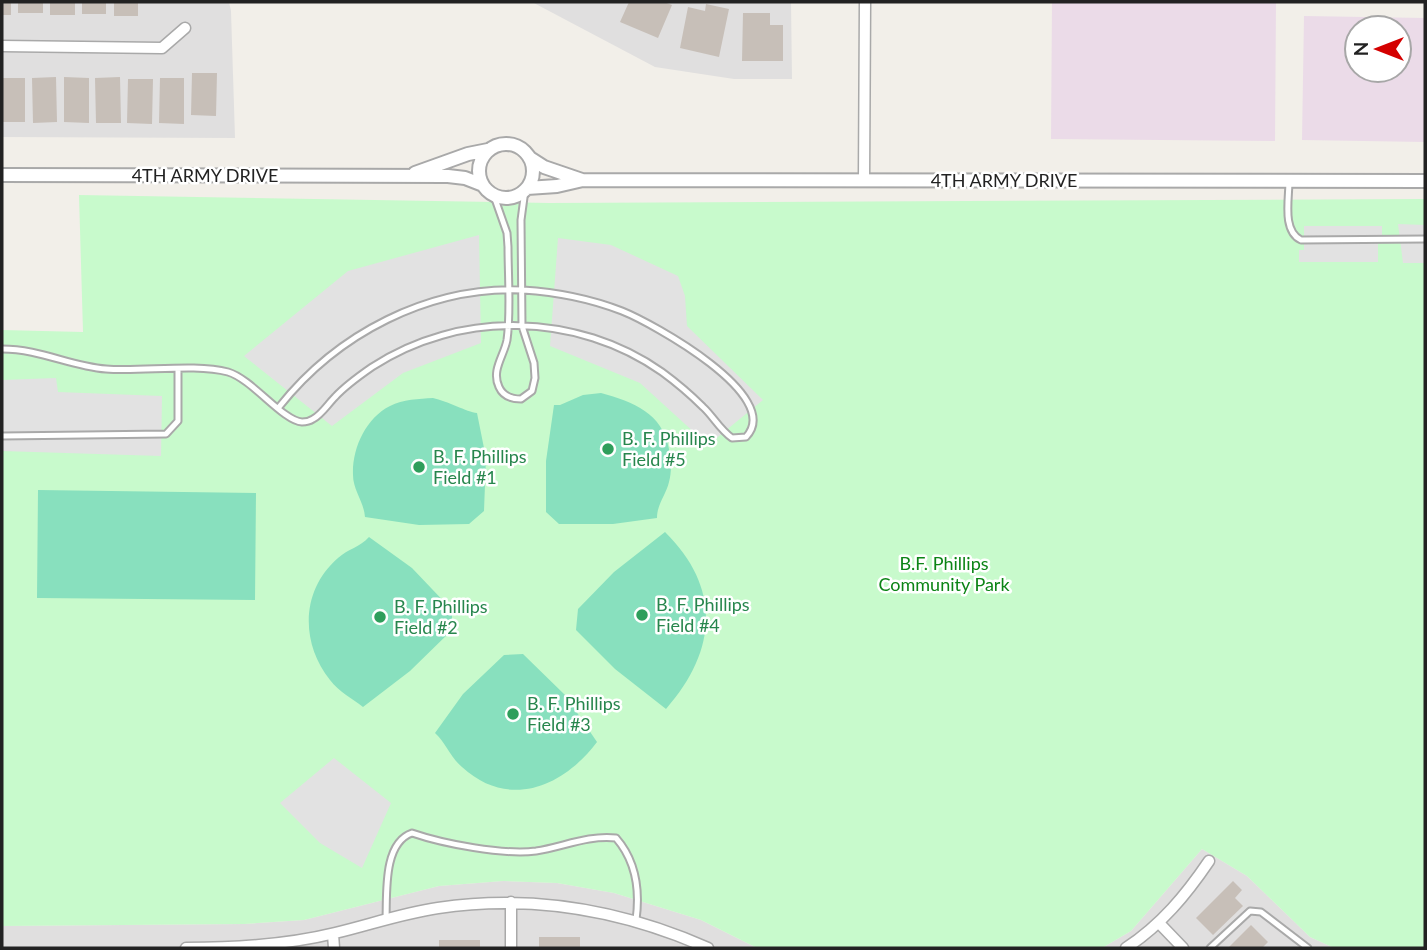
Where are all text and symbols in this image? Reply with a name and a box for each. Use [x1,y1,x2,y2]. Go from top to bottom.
north arrow [1343,14,1413,84]
text: N [1349,42,1372,56]
street label: 4TH ARMY DRIVE [132,164,278,186]
street label: 4TH ARMY DRIVE [931,169,1077,191]
place label: B. F. Phillips Field #5 [622,427,716,470]
marker: B. F. Phillips Field #5 [600,441,616,457]
place label: B. F. Phillips Field #1 [433,445,527,488]
marker: B. F. Phillips Field #1 [411,459,427,475]
park label: B.F. Phillips Community Park [878,552,1010,595]
place label: B. F. Phillips Field #4 [656,593,750,636]
place label: B. F. Phillips Field #2 [394,595,488,638]
marker: B. F. Phillips Field #4 [634,607,650,623]
marker: B. F. Phillips Field #2 [372,609,388,625]
place label: B. F. Phillips Field #3 [527,692,621,735]
marker: B. F. Phillips Field #3 [505,706,521,722]

